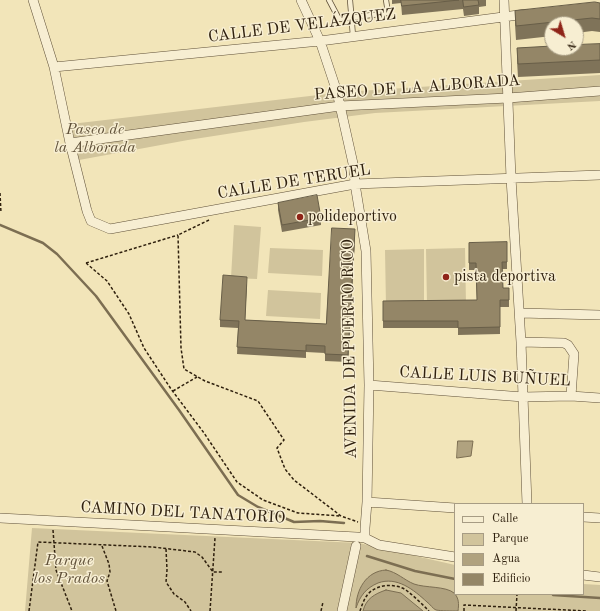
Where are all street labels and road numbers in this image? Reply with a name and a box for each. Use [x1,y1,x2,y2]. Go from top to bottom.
street label: CALLE DE VELÁZQUEZ [207,5,397,47]
street label: PASEO DE LA ALBORADA [313,71,521,105]
street label: CALLE DE TERUEL [216,160,372,204]
street label: AVENIDA DE PUERTO RICO [338,239,362,459]
street label: CALLE LUIS BUÑUEL [399,363,571,391]
street label: CAMINO DEL TANATORIO [80,498,286,528]

